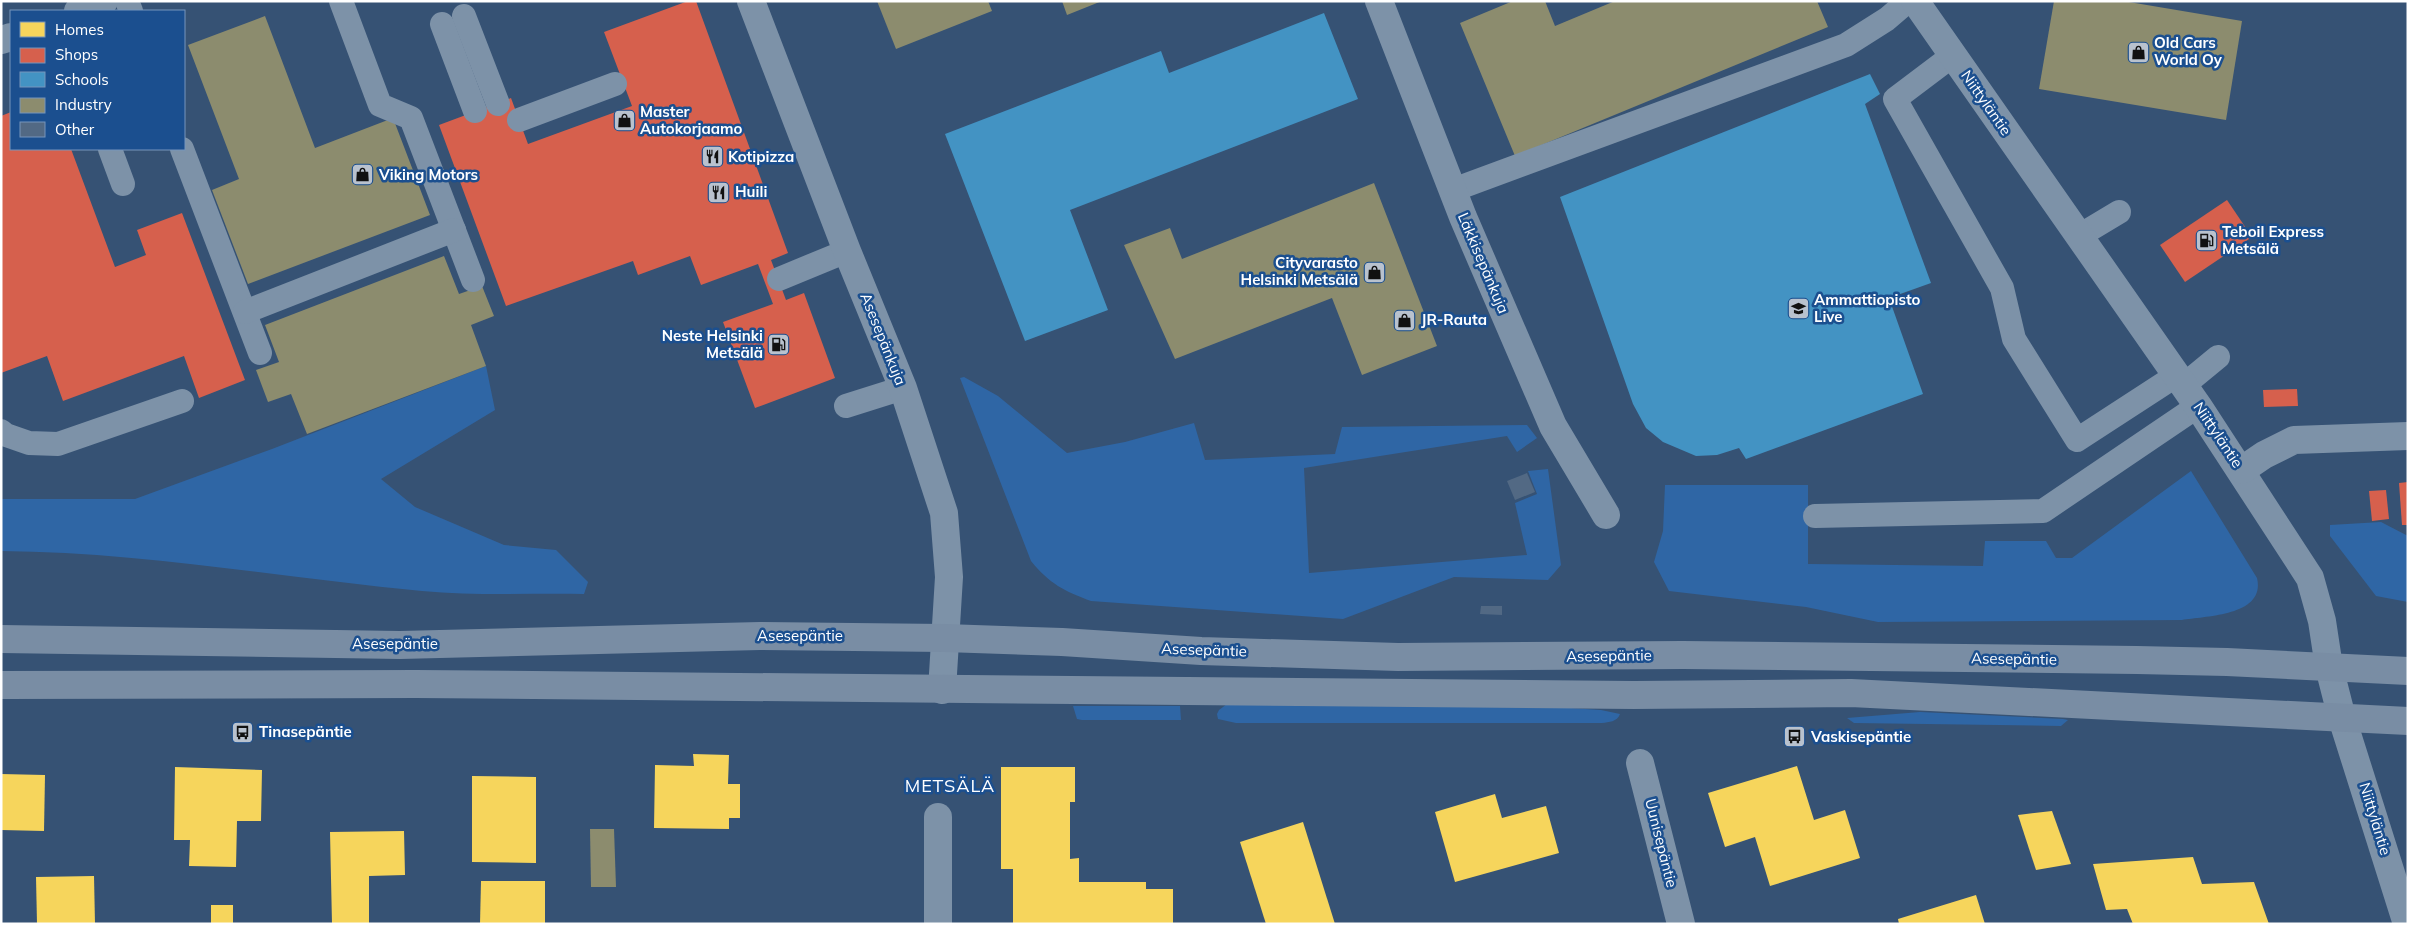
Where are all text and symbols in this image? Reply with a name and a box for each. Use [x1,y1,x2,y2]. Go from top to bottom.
legend [10,10,185,150]
text: Homes [55,20,104,39]
place label: Old Cars World Oy [2154,33,2223,69]
shop icon: Old Cars World Oy [2126,40,2150,64]
text: Shops [55,45,98,64]
street label: Niittyläntie [1957,67,2016,139]
text: Schools [55,70,109,89]
text: Industry [55,95,112,114]
place label: Master Autokorjaamo [640,102,743,138]
shop icon: Master Autokorjaamo [612,109,636,133]
text: Other [55,120,95,139]
restaurant icon: Kotipizza [700,145,724,169]
place label: Kotipizza [728,147,794,166]
shop icon: Viking Motors [351,163,375,187]
place label: Viking Motors [378,165,478,184]
restaurant icon: Huili [707,180,731,204]
place label: Huili [735,182,767,201]
street label: Läkkisepänkuja [1454,210,1513,316]
place label: Teboil Express Metsälä [2222,222,2324,258]
fuel station icon: Teboil Express Metsälä [2194,229,2218,253]
place label: Cityvarasto Helsinki Metsälä [1241,253,1358,289]
shop icon: Cityvarasto Helsinki Metsälä [1362,260,1386,284]
street label: Asesepänkuja [856,290,911,388]
place label: Ammattiopisto Live [1814,290,1921,326]
school or university icon: Ammattiopisto Live [1786,297,1810,321]
shop icon: JR-Rauta [1393,308,1417,332]
place label: JR-Rauta [1421,310,1487,329]
place label: Neste Helsinki Metsälä [662,326,763,362]
fuel station icon: Neste Helsinki Metsälä [767,333,791,357]
street label: Niittyläntie [2190,398,2247,471]
street label: Asesepäntie [757,626,843,645]
street label: Asesepäntie [352,634,438,653]
street label: Asesepäntie [1161,639,1247,660]
street label: Asesepäntie [1566,645,1652,666]
street label: Asesepäntie [1971,648,2057,669]
bus stop icon: Tinasepäntie [231,720,255,744]
place label: Tinasepäntie [259,722,352,741]
bus stop icon: Vaskisepäntie [1783,725,1807,749]
place label: Vaskisepäntie [1810,727,1911,746]
district label: METSÄLÄ [905,774,995,797]
street label: Niittyläntie [2355,780,2396,858]
street label: Uunisepäntie [1641,796,1682,889]

